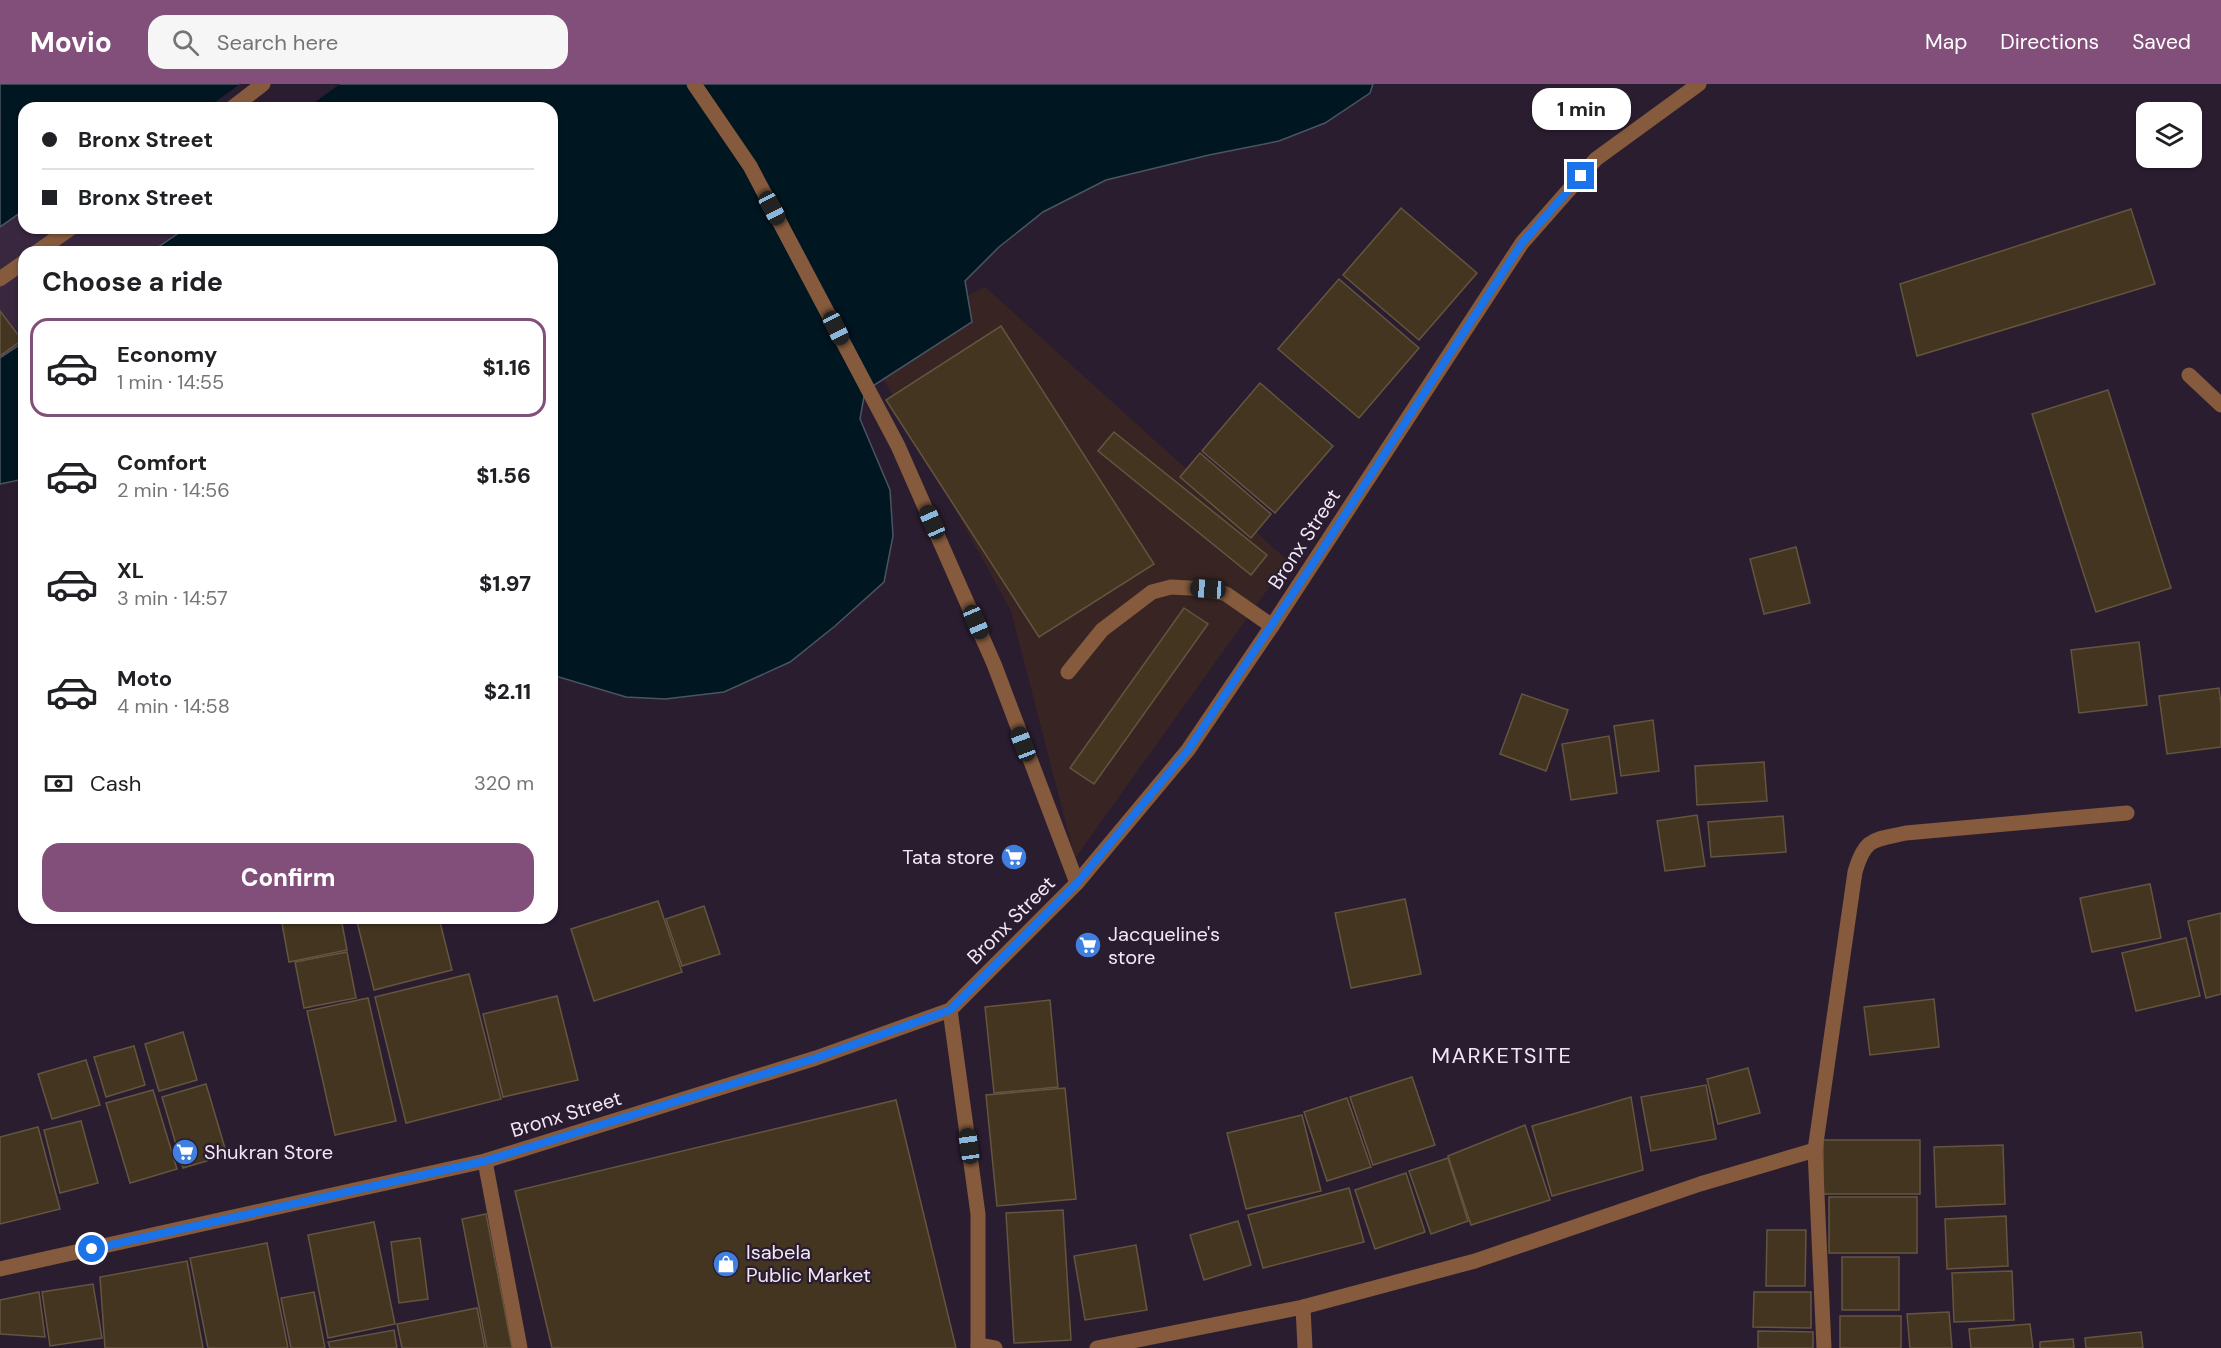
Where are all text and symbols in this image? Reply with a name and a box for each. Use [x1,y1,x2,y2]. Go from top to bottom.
search box [148,15,568,69]
text: Movio [30,24,112,61]
icon: search [169,26,202,59]
text: Search here [217,28,338,57]
text: Map [1925,28,1967,56]
text: Directions [2000,28,2099,56]
text: Saved [2132,28,2191,56]
callout: 1 min [1532,89,1630,131]
text: 1 min [1557,96,1606,122]
map controls [2136,102,2202,168]
button: layers [2136,102,2202,168]
text: Bronx Street [78,125,213,154]
route end [1567,162,1594,189]
text: Bronx Street [78,183,213,212]
car [756,188,788,228]
text: Choose a ride [42,264,223,299]
car [820,308,852,348]
text: Economy [117,340,217,369]
icon: car [45,341,99,395]
text: $1.16 [483,353,531,382]
text: 1 min · 14:55 [117,369,224,395]
text: Comfort [117,448,207,477]
icon: car [45,449,99,503]
text: $1.56 [476,461,531,490]
text: 2 min · 14:56 [117,477,230,503]
street label: Bronx Street [1262,484,1346,594]
car [916,502,948,542]
text: XL [117,556,144,585]
icon: car [45,557,99,611]
text: $1.97 [479,569,531,598]
car [1189,579,1227,599]
text: 3 min · 14:57 [117,585,228,611]
car [961,602,991,642]
text: Moto [117,664,172,693]
icon: car [45,665,99,719]
text: $2.11 [484,677,531,706]
text: 4 min · 14:58 [117,693,230,719]
car [1008,724,1038,764]
icon: cash [42,767,75,800]
text: Cash [90,769,141,798]
text: 320 m [474,770,534,796]
supermarket icon: Tata store [999,842,1029,872]
button: Confirm [42,843,534,912]
place label: Tata store [902,844,994,870]
street label: Bronx Street [961,870,1061,970]
place label: Jacqueline's store [1108,921,1220,970]
supermarket icon: Jacqueline's store [1073,930,1103,960]
district label: MARKETSITE [1431,1041,1573,1070]
street label: Bronx Street [508,1085,625,1143]
car [958,1127,980,1165]
supermarket icon: Shukran Store [170,1137,200,1167]
place label: Shukran Store [204,1139,333,1165]
route start [78,1235,105,1262]
place label: Isabela Public Market [746,1239,871,1288]
shop icon: Isabela Public Market [711,1249,741,1279]

